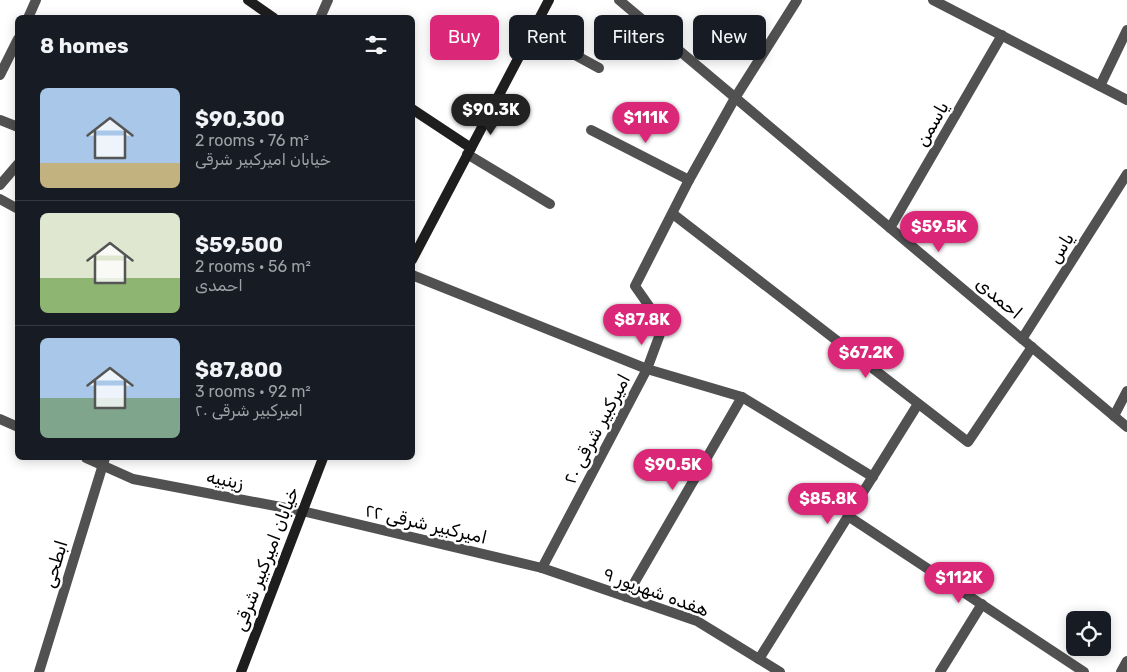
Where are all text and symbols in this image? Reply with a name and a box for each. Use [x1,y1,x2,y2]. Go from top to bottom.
chip: Buy [430,15,499,60]
chip: Rent [509,15,584,60]
chip: Filters [594,15,683,60]
chip: New [693,15,766,60]
icon: filters [362,31,390,59]
text: 8 homes [40,33,129,58]
pin: $90.3K [450,94,532,136]
street label: یاسمن [910,98,954,150]
text: $90.3K [462,100,520,119]
pin: $111K [611,102,681,144]
text: $90,300 [195,106,285,131]
icon: home [80,108,140,168]
text: $111K [623,108,669,127]
text: 2 rooms · 76 m² [195,131,309,150]
text: خیابان امیرکبیر شرقی [195,150,331,169]
pin: $59.5K [898,210,980,253]
text: $59.5K [911,217,967,236]
street label: یاس [1043,228,1079,267]
text: $59,500 [195,232,283,257]
icon: home [80,233,140,293]
text: 2 rooms · 56 m² [195,257,311,276]
street label: احمدی [971,272,1027,324]
text: احمدی [195,276,243,295]
pin: $87.8K [601,304,683,346]
text: $87.8K [614,310,670,329]
pin: $67.2K [825,336,907,379]
text: $67.2K [839,343,893,362]
text: $87,800 [195,357,283,382]
icon: home [80,358,140,418]
street label: امیرکبیر شرقی ۲۰ [559,370,635,488]
text: 3 rooms · 92 m² [195,382,311,401]
text: امیرکبیر شرقی ۲۰ [195,401,303,420]
pin: $90.5K [632,448,714,491]
text: $90.5K [644,455,702,474]
street label: زینبیه [204,466,246,494]
pin: $85.8K [787,482,869,525]
street label: خیابان امیرکبیر شرقی [228,484,304,634]
text: $85.8K [799,489,857,508]
street label: امیرکبیر شرقی ۲۲ [363,499,489,549]
street label: ابطحی [37,538,73,590]
pin: $112K [924,562,994,604]
street label: هفده شهریور ۹ [600,563,712,621]
text: $112K [935,568,983,587]
map controls [1066,611,1111,656]
button: locate [1066,611,1111,656]

